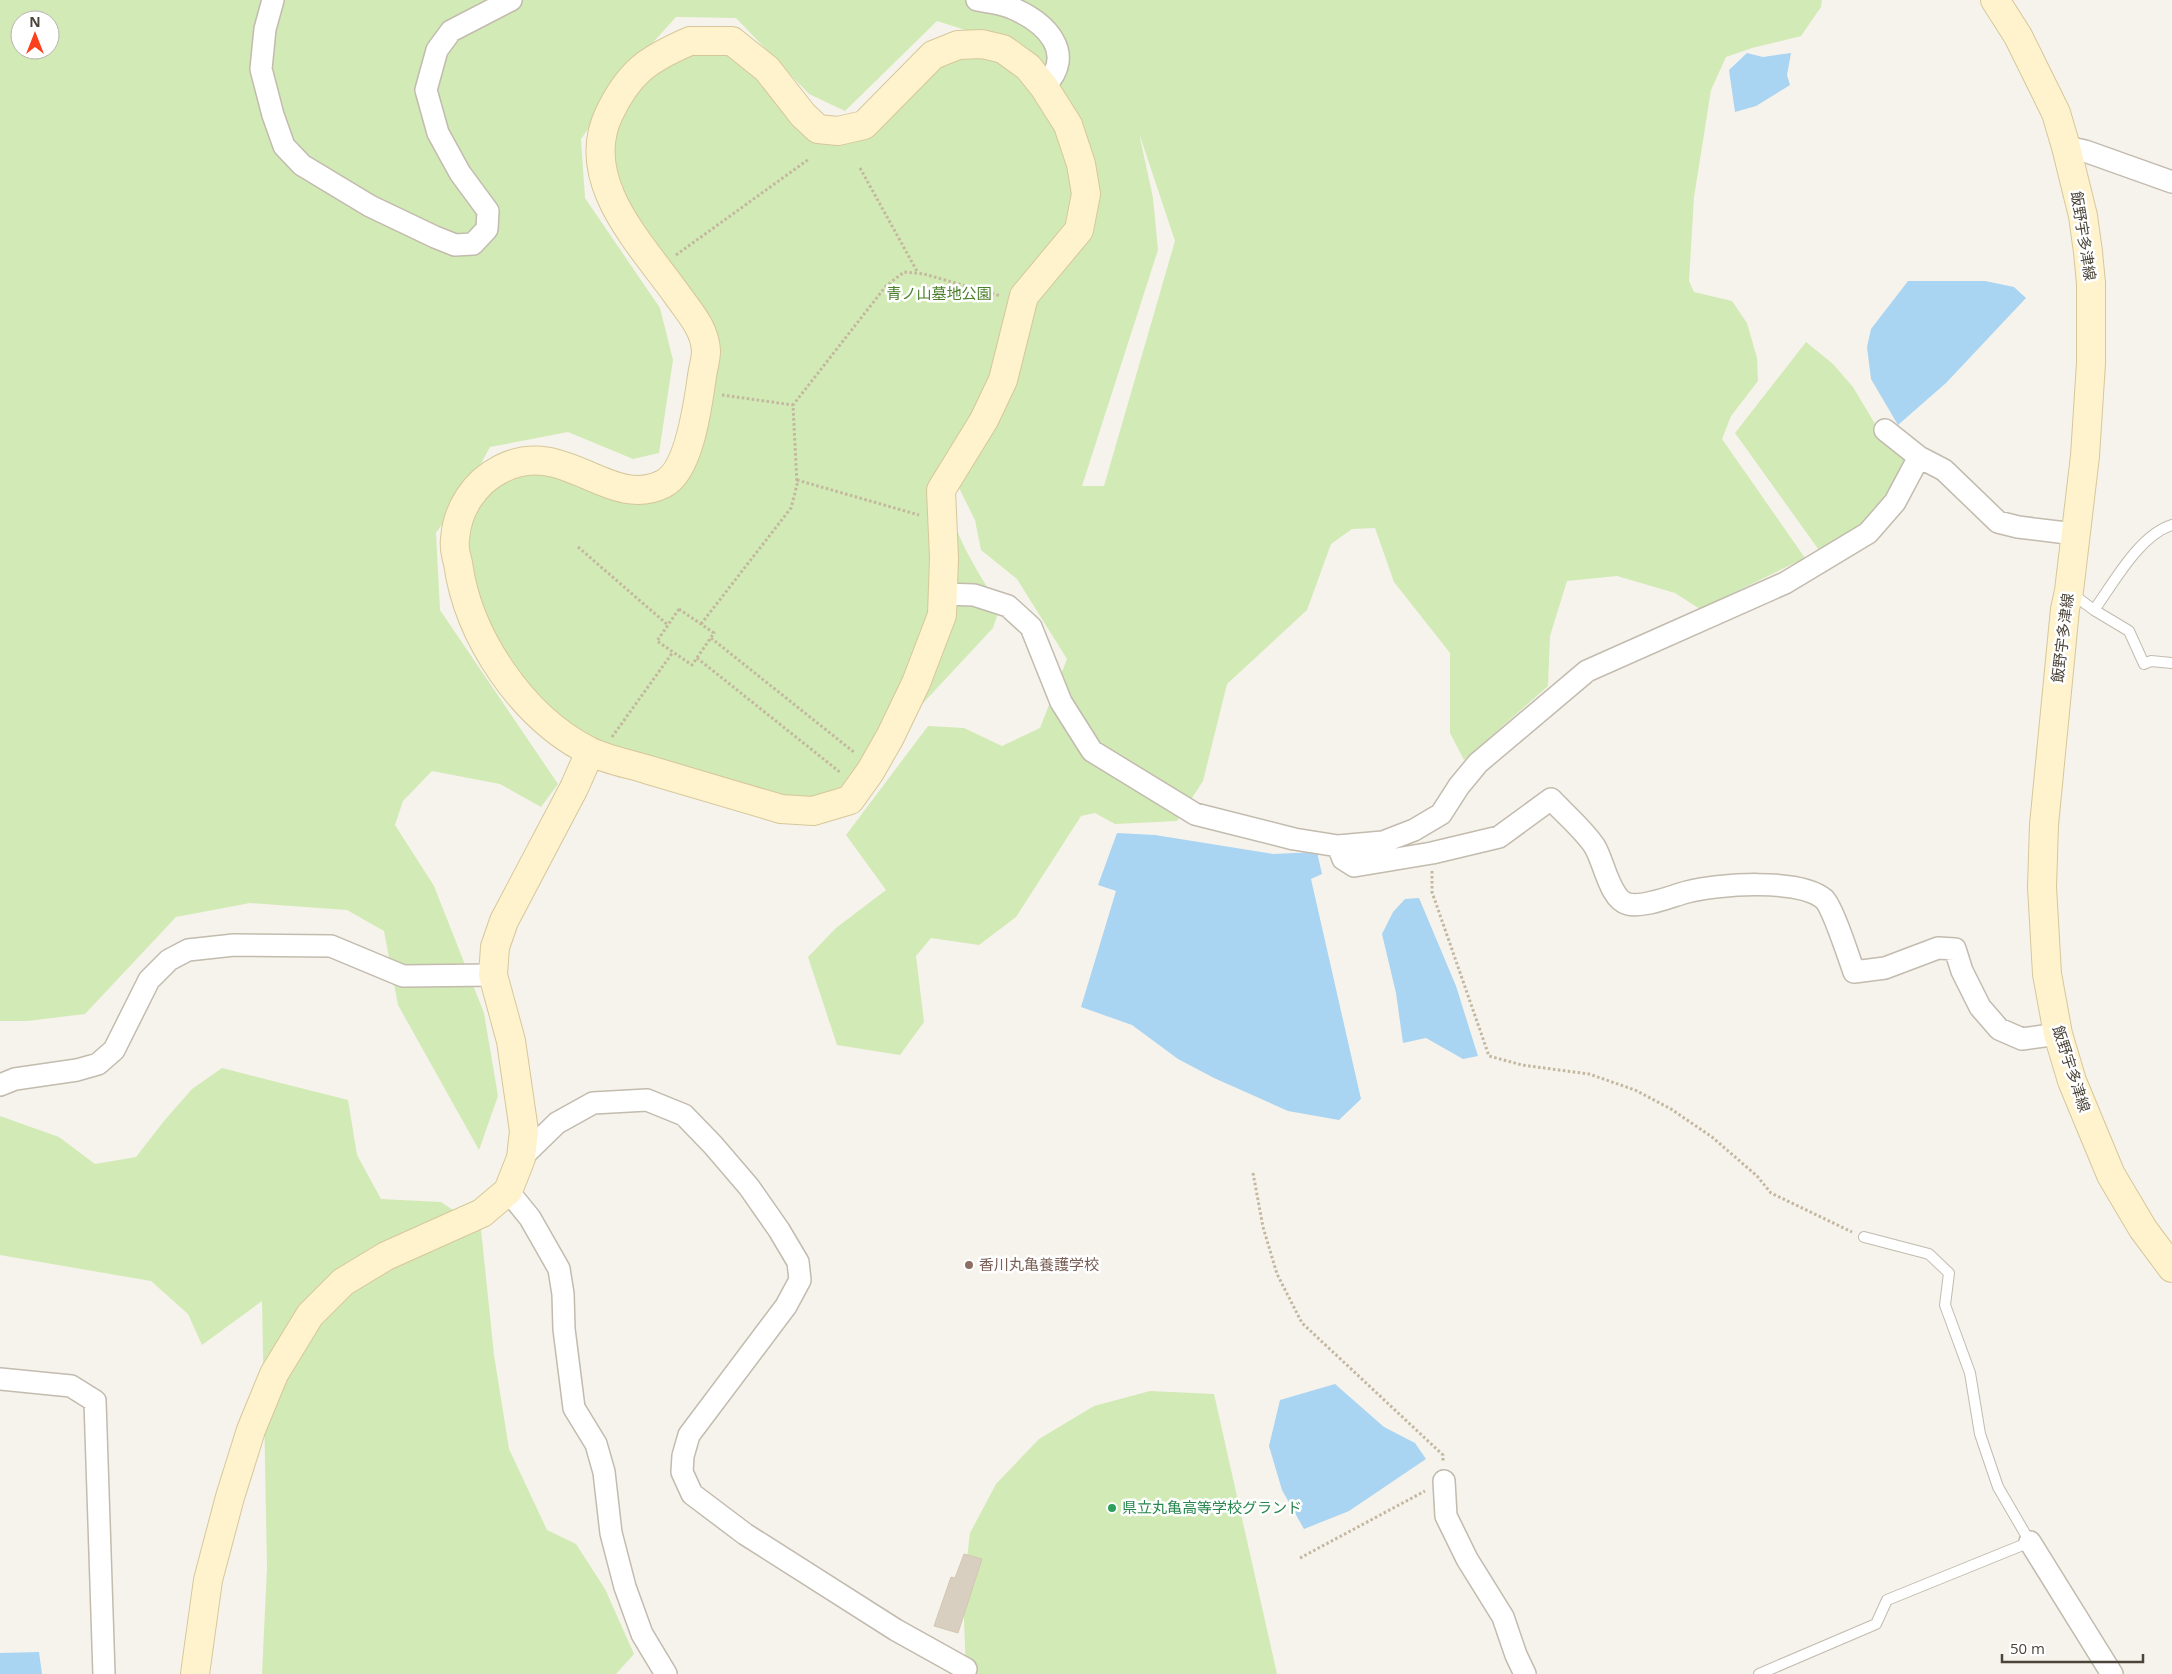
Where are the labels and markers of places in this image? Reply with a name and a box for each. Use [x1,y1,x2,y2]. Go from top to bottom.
place label: 香川丸亀養護学校 [979,1254,1099,1274]
marker: 香川丸亀養護学校 [963,1259,975,1271]
place label: 県立丸亀高等学校グランド [1122,1497,1302,1517]
marker: 県立丸亀高等学校グランド [1106,1502,1118,1514]

